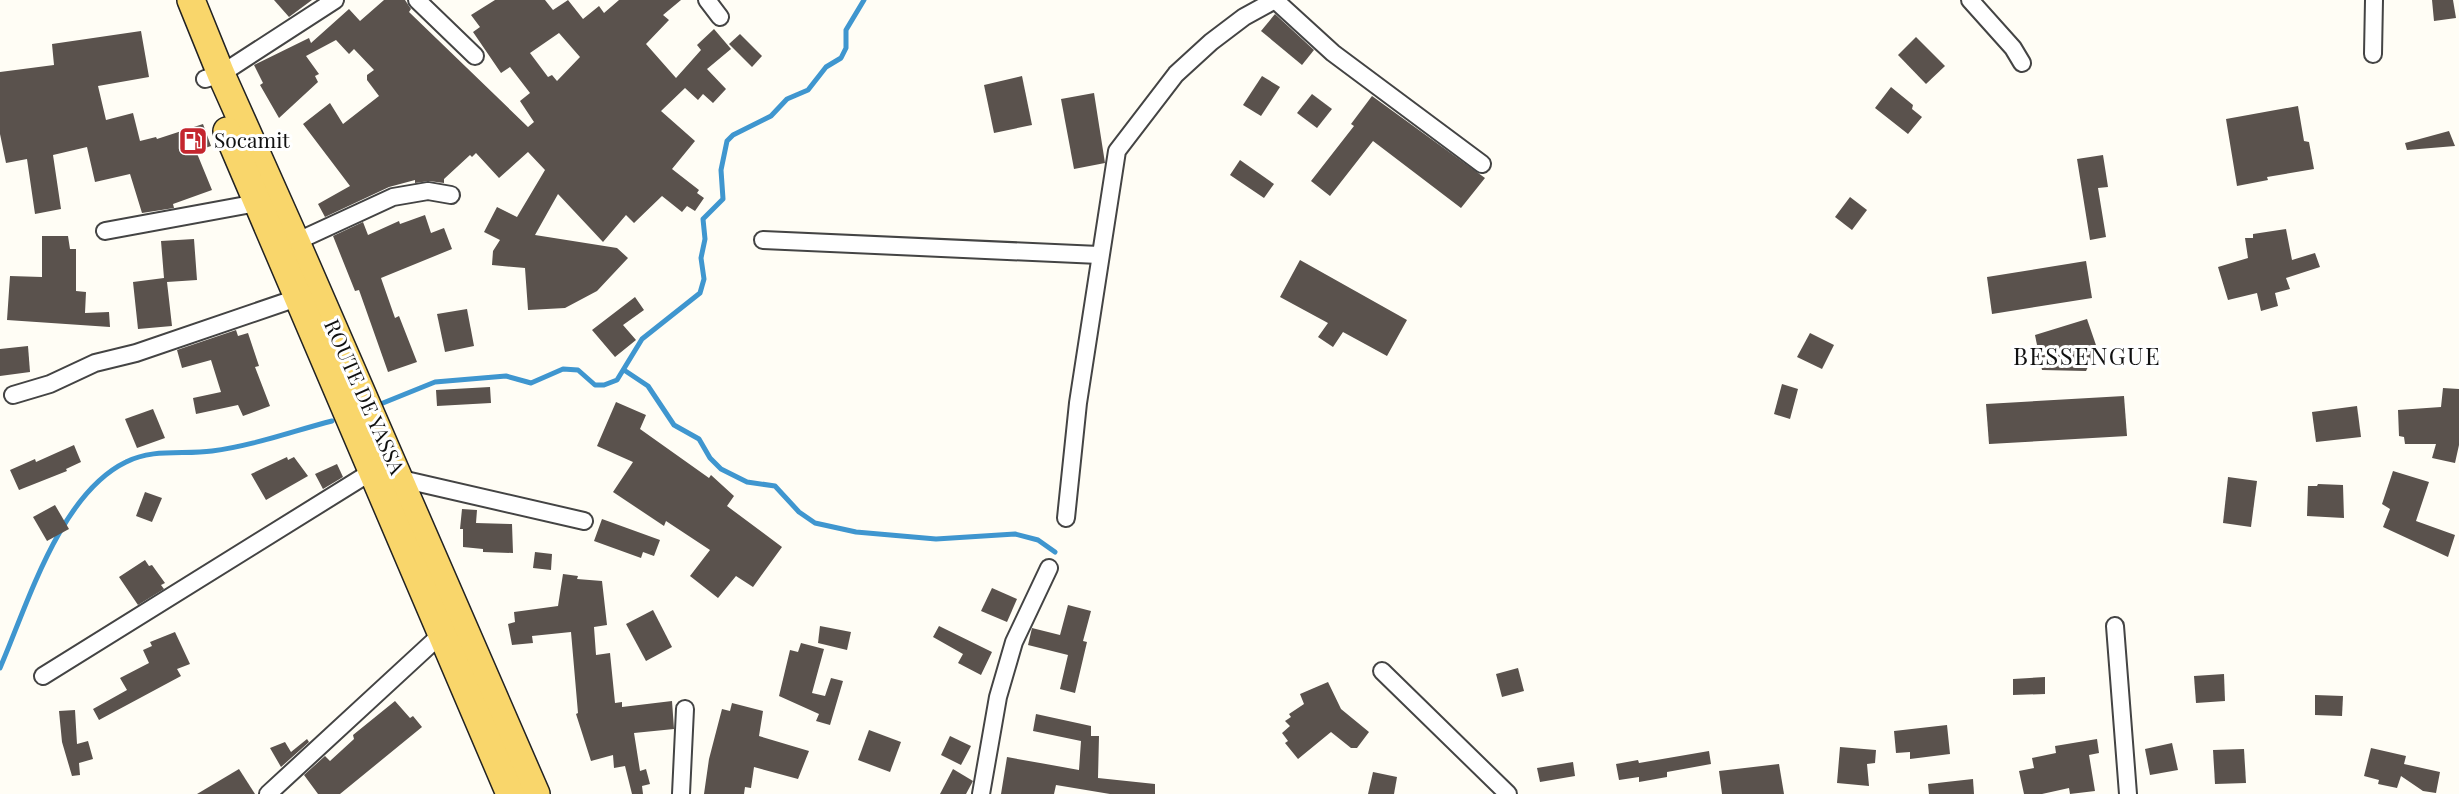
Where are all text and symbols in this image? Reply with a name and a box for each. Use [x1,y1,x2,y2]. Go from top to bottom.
fuel station icon: Socamit [177,125,209,157]
place label: Socamit [214,125,290,153]
street label: ROUTE DE YASSA [319,314,413,479]
district label: BESSENGUE [2013,339,2161,371]

